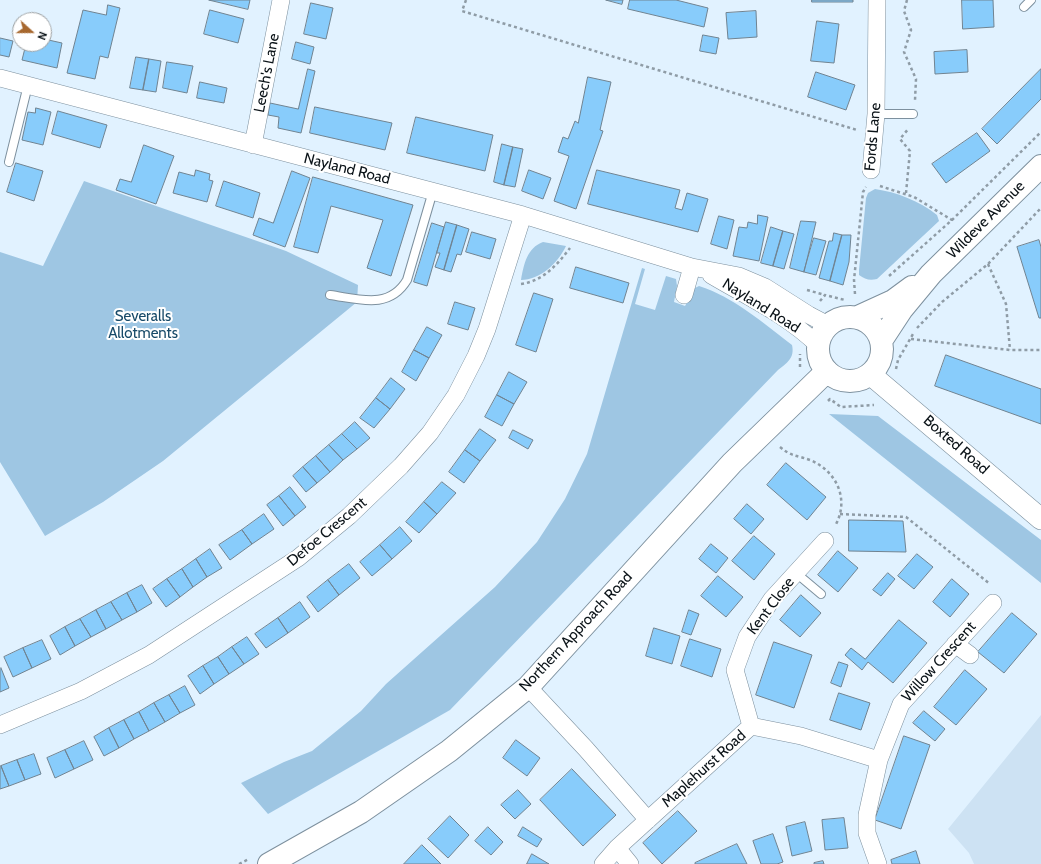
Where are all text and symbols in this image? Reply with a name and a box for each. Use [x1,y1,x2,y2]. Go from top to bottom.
north arrow [12,12,52,52]
text: N [34,30,50,42]
street label: Leech's Lane [251,32,283,114]
street label: Fords Lane [861,102,885,172]
street label: Nayland Road [302,150,392,188]
street label: Wildeve Avenue [943,177,1029,263]
street label: Nayland Road [719,275,803,337]
park label: Severalls Allotments [108,308,178,343]
street label: Boxted Road [920,412,992,478]
street label: Defoe Crescent [284,494,370,570]
street label: Northern Approach Road [516,568,636,696]
street label: Kent Close [744,574,798,638]
street label: Willow Crescent [898,618,980,706]
street label: Maplehurst Road [658,727,750,811]

